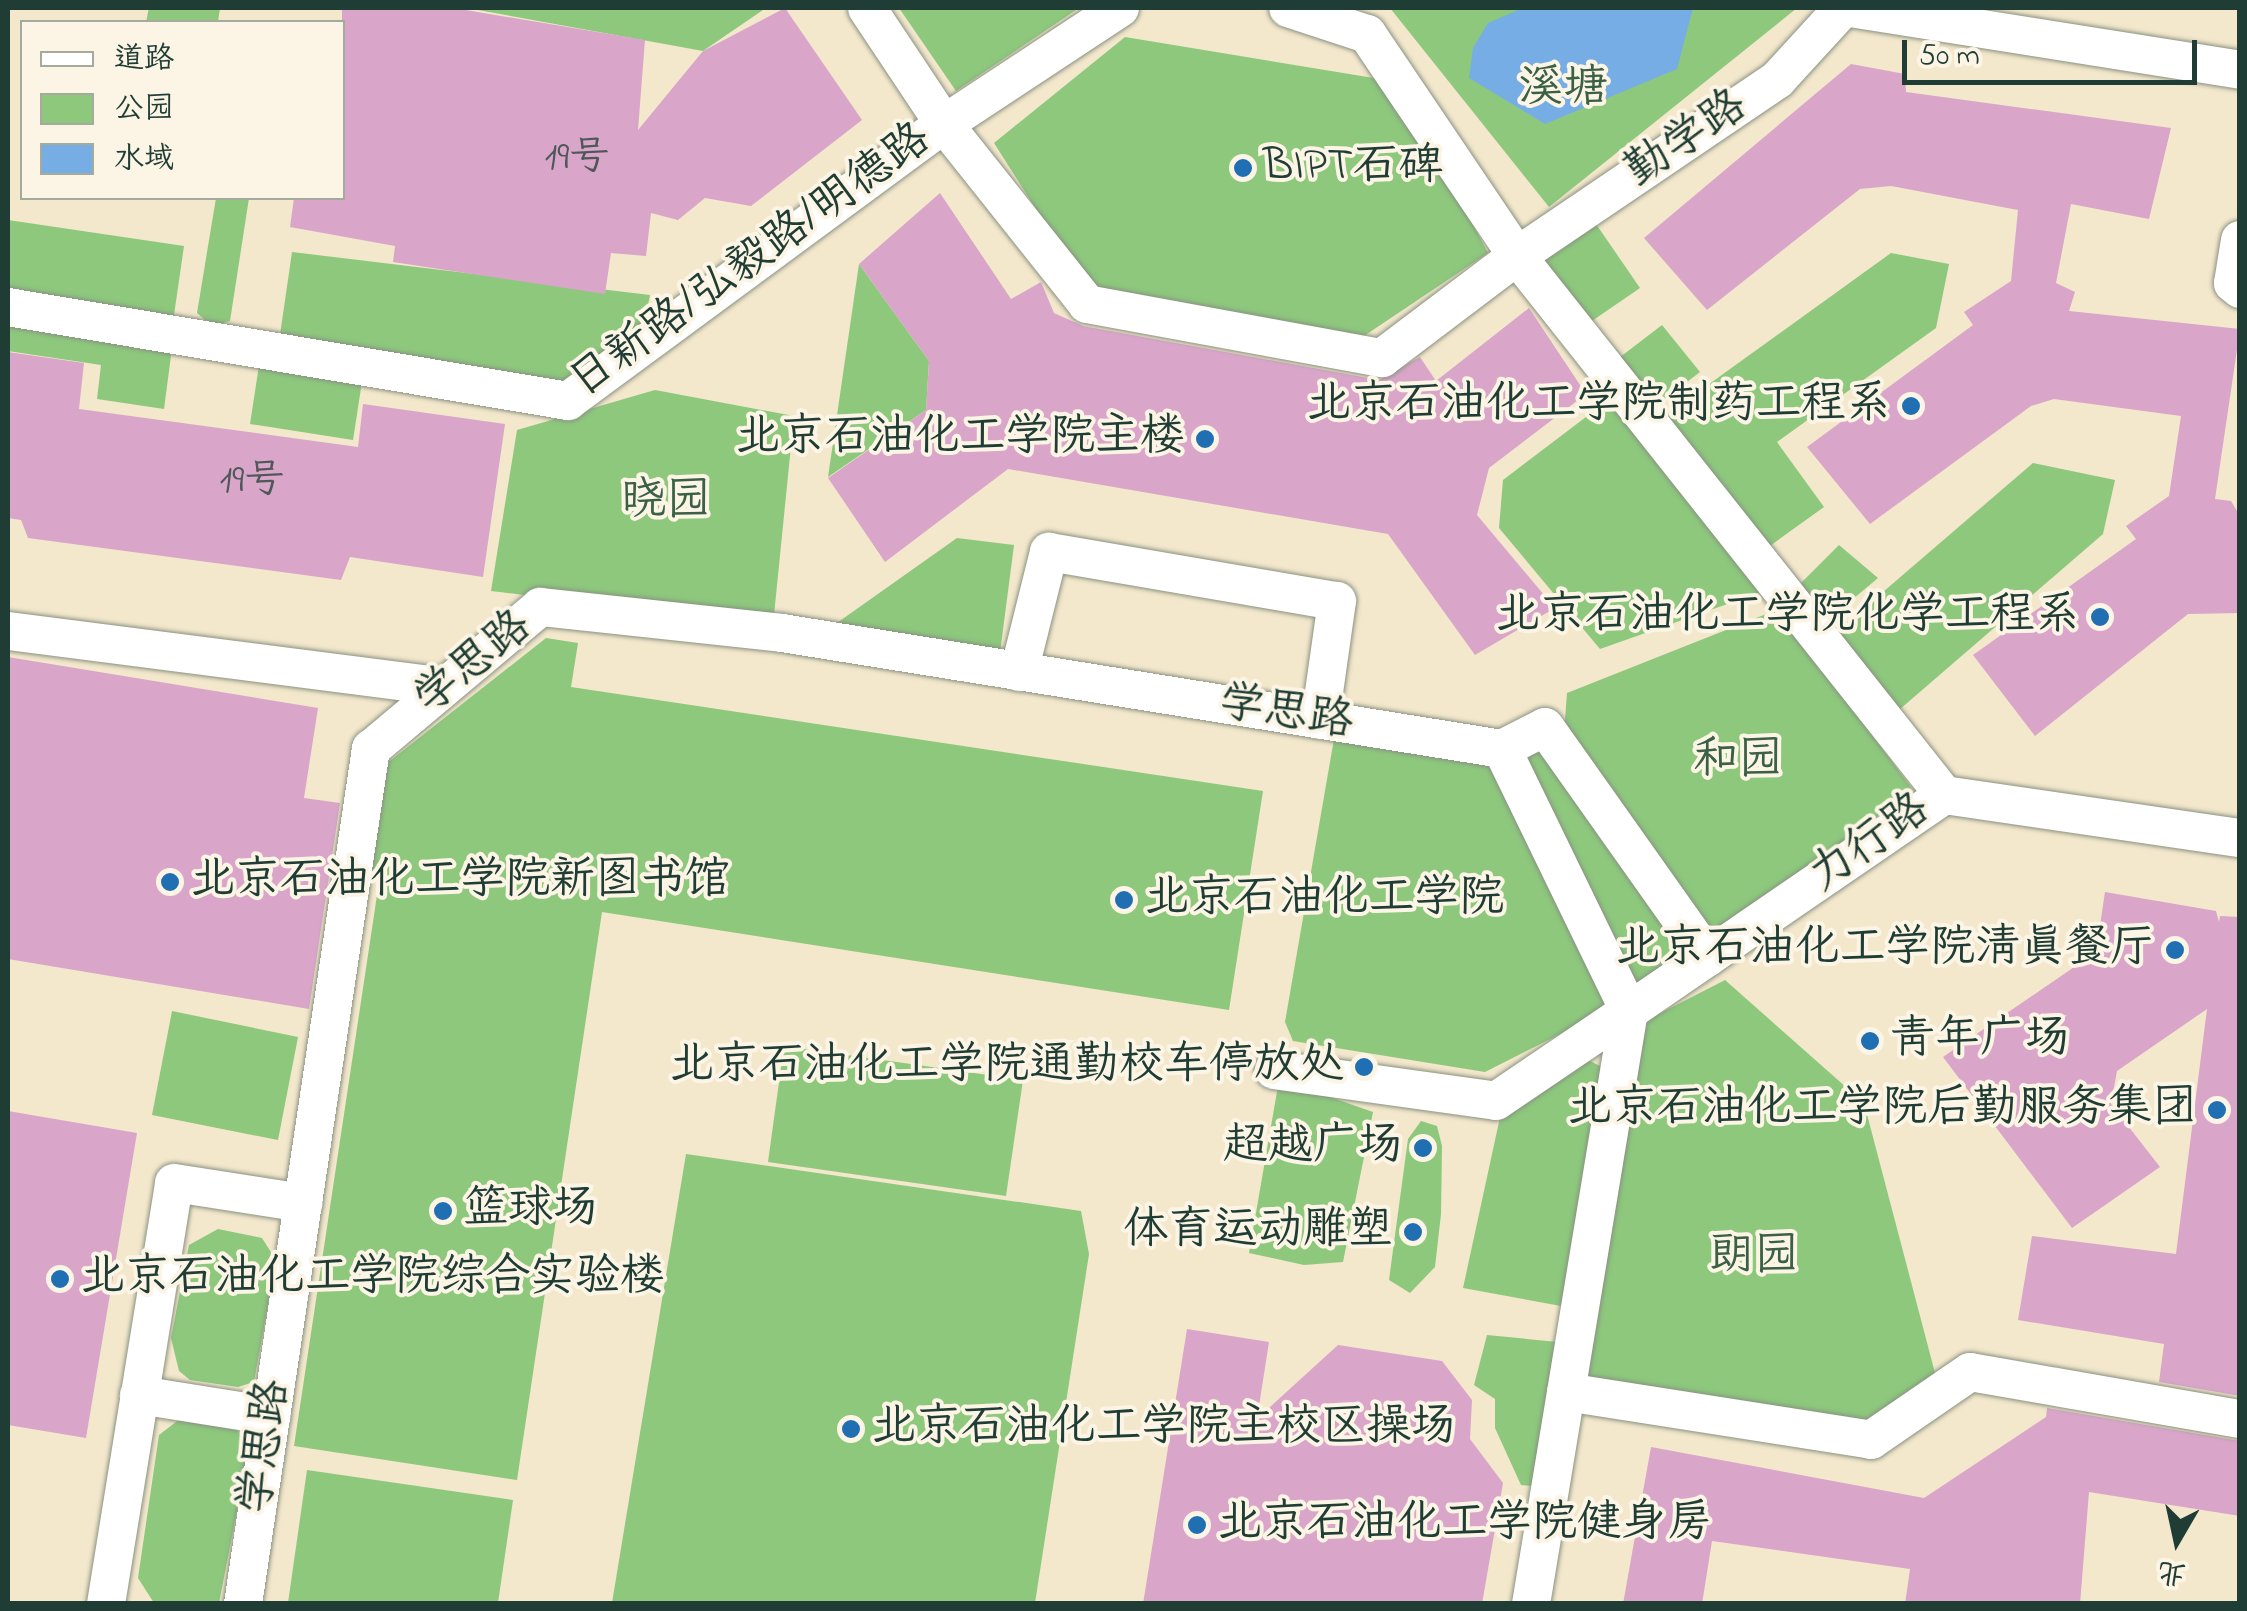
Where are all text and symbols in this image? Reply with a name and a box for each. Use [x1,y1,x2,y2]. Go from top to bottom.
legend [20,20,345,200]
scale bar [1907,20,2202,82]
text: 50 m [1919,35,1980,79]
text: 道路 [114,38,174,82]
park label: 溪塘 [1518,63,1608,117]
street label: 勤学路 [1616,80,1758,200]
text: 公园 [114,88,174,132]
street label: 日新路/弘毅路/明德路 [560,113,942,411]
house number: 19号 [545,135,609,183]
text: 水域 [114,138,174,182]
place label: BIPT石碑 [1263,141,1443,195]
marker: BIPT石碑 [1232,157,1254,179]
place label: 北京石油化工学院制药工程系 [1306,379,1891,433]
marker: 北京石油化工学院制药工程系 [1900,395,1922,417]
place label: 北京石油化工学院主楼 [735,412,1185,466]
marker: 北京石油化工学院主楼 [1194,428,1216,450]
house number: 19号 [220,458,284,506]
park label: 晓园 [621,476,711,530]
place label: 北京石油化工学院化学工程系 [1495,590,2080,644]
street label: 学思路 [405,601,543,727]
marker: 北京石油化工学院化学工程系 [2089,606,2111,628]
street label: 学思路 [1215,677,1357,751]
park label: 和园 [1693,735,1783,789]
street label: 力行路 [1799,783,1941,905]
place label: 北京石油化工学院新图书馆 [190,855,730,909]
marker: 北京石油化工学院新图书馆 [159,871,181,893]
place label: 北京石油化工学院 [1144,873,1504,927]
marker: 北京石油化工学院 [1113,889,1135,911]
place label: 北京石油化工学院清真餐厅 [1615,923,2155,977]
marker: 北京石油化工学院清真餐厅 [2164,939,2186,961]
place label: 青年广场 [1890,1014,2070,1068]
marker: 青年广场 [1859,1030,1881,1052]
place label: 北京石油化工学院通勤校车停放处 [669,1040,1344,1094]
marker: 北京石油化工学院通勤校车停放处 [1353,1056,1375,1078]
place label: 北京石油化工学院后勤服务集团 [1567,1083,2197,1137]
marker: 北京石油化工学院后勤服务集团 [2206,1099,2228,1121]
place label: 超越广场 [1223,1121,1403,1175]
marker: 超越广场 [1412,1137,1434,1159]
place label: 篮球场 [463,1184,598,1238]
marker: 篮球场 [432,1200,454,1222]
place label: 体育运动雕塑 [1123,1205,1393,1259]
marker: 体育运动雕塑 [1402,1221,1424,1243]
park label: 朗园 [1709,1231,1799,1285]
place label: 北京石油化工学院综合实验楼 [80,1252,665,1306]
marker: 北京石油化工学院综合实验楼 [49,1268,71,1290]
street label: 学思路 [230,1376,302,1518]
place label: 北京石油化工学院主校区操场 [871,1402,1456,1456]
marker: 北京石油化工学院主校区操场 [840,1418,862,1440]
north arrow [2127,1491,2227,1591]
place label: 北京石油化工学院健身房 [1217,1498,1712,1552]
marker: 北京石油化工学院健身房 [1186,1514,1208,1536]
text: 北 [2155,1549,2189,1594]

